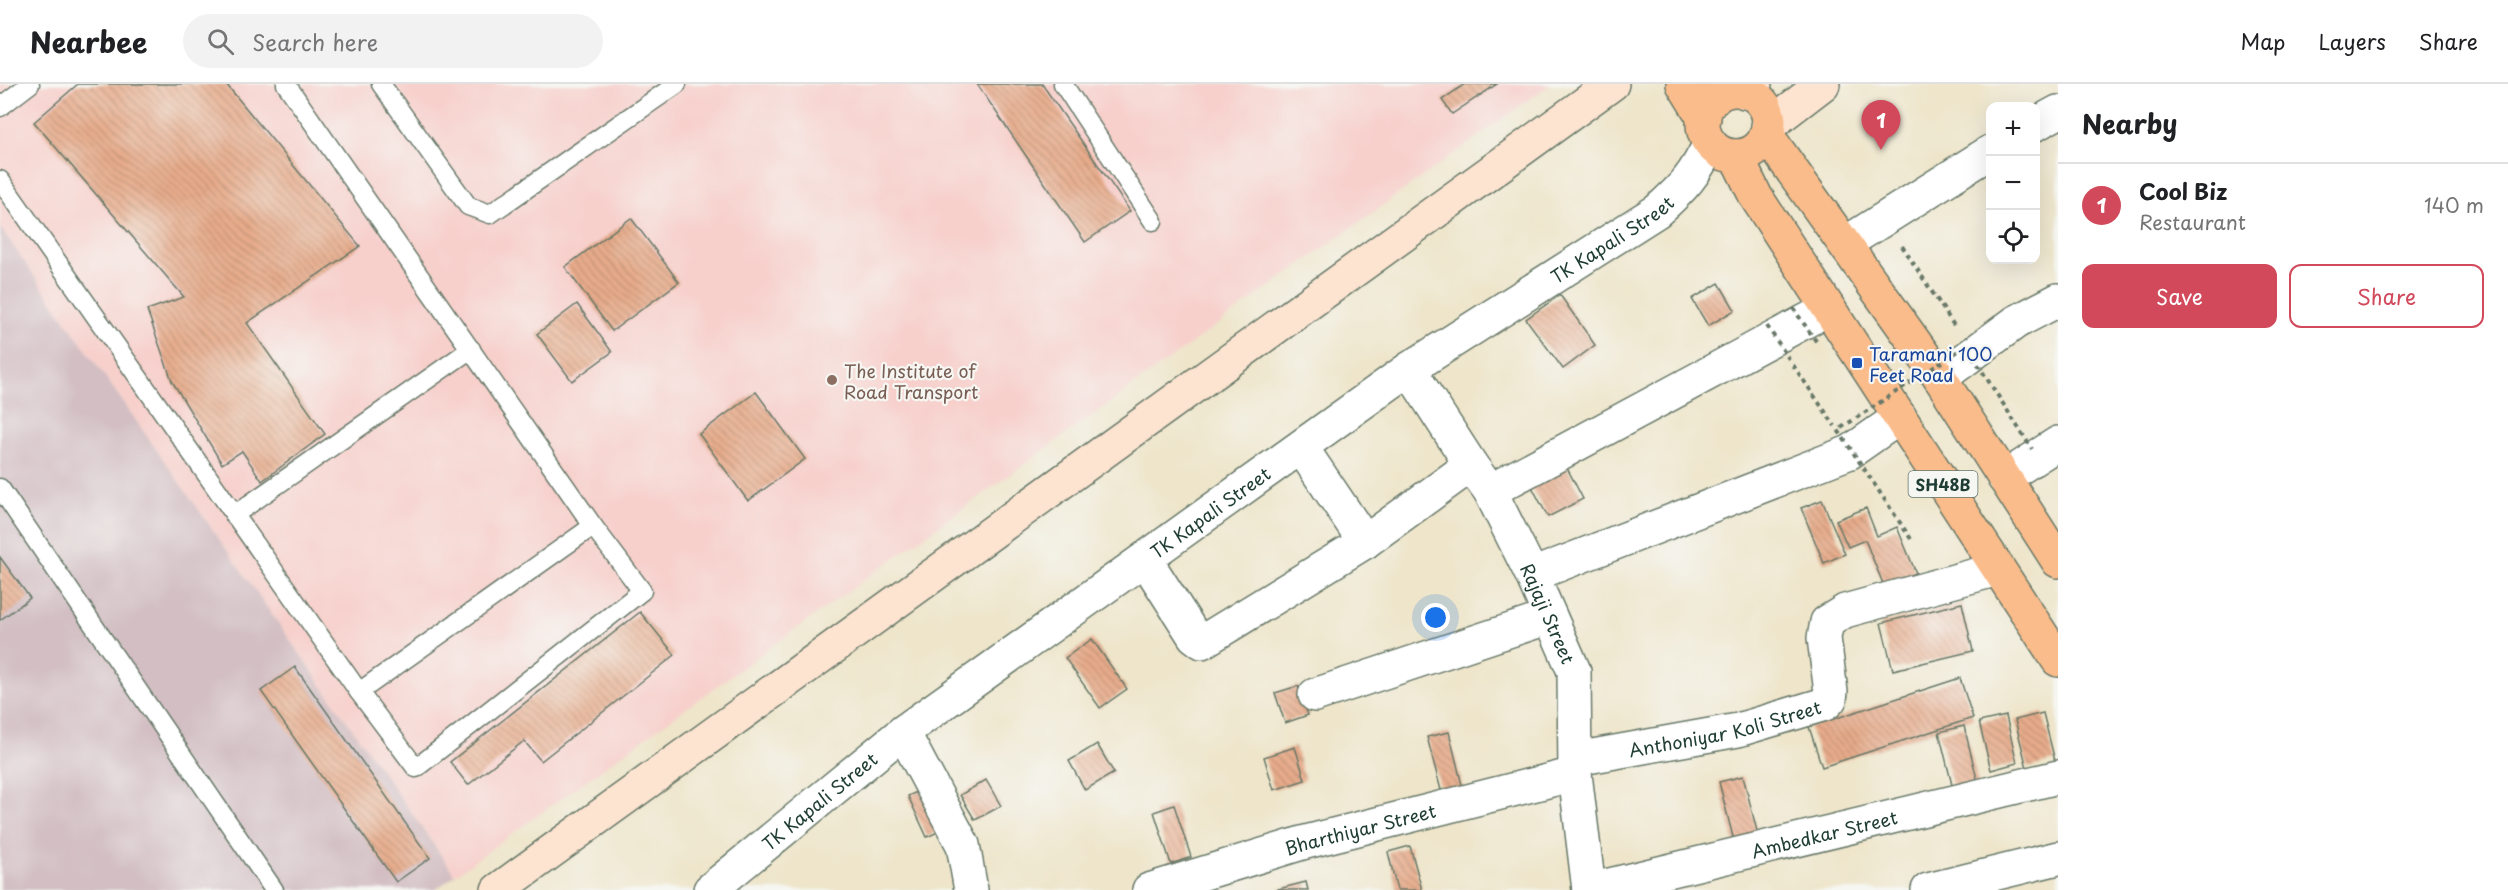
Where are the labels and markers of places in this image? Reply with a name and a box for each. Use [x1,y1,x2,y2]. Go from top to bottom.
pin: 1 [1862,100,1900,150]
place label: Taramani 100 Feet Road [1869,340,1992,388]
marker: Taramani 100 Feet Road [1850,356,1864,370]
place label: The Institute of Road Transport [844,357,978,405]
marker: The Institute of Road Transport [825,373,839,387]

